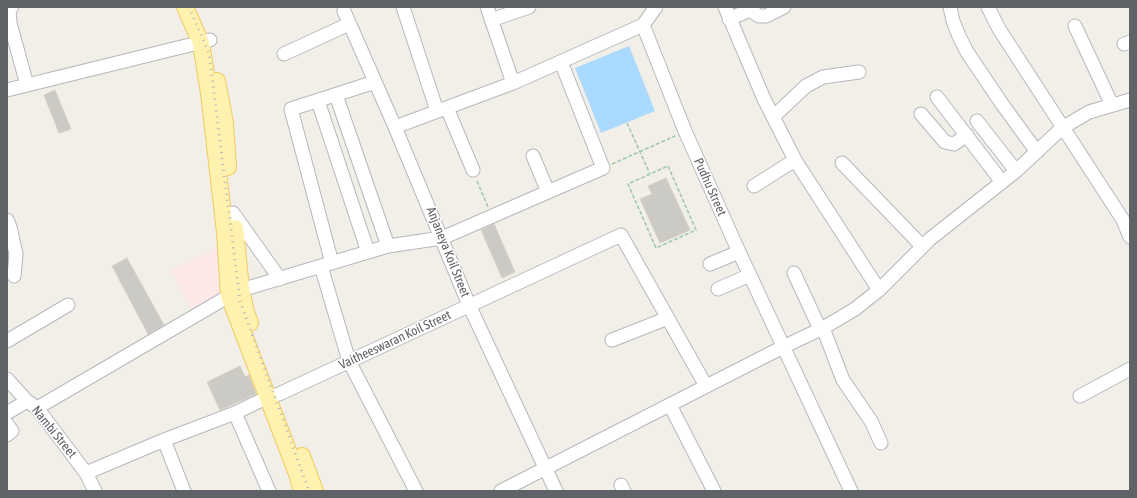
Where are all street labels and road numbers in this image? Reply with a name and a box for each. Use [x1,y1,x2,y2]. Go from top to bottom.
street label: Pudhu Street [690,156,730,218]
street label: Anjaneya Koil Street [423,205,473,299]
street label: Vaitheeswaran Koil Street [337,307,453,373]
street label: Nambi Street [28,403,80,461]

